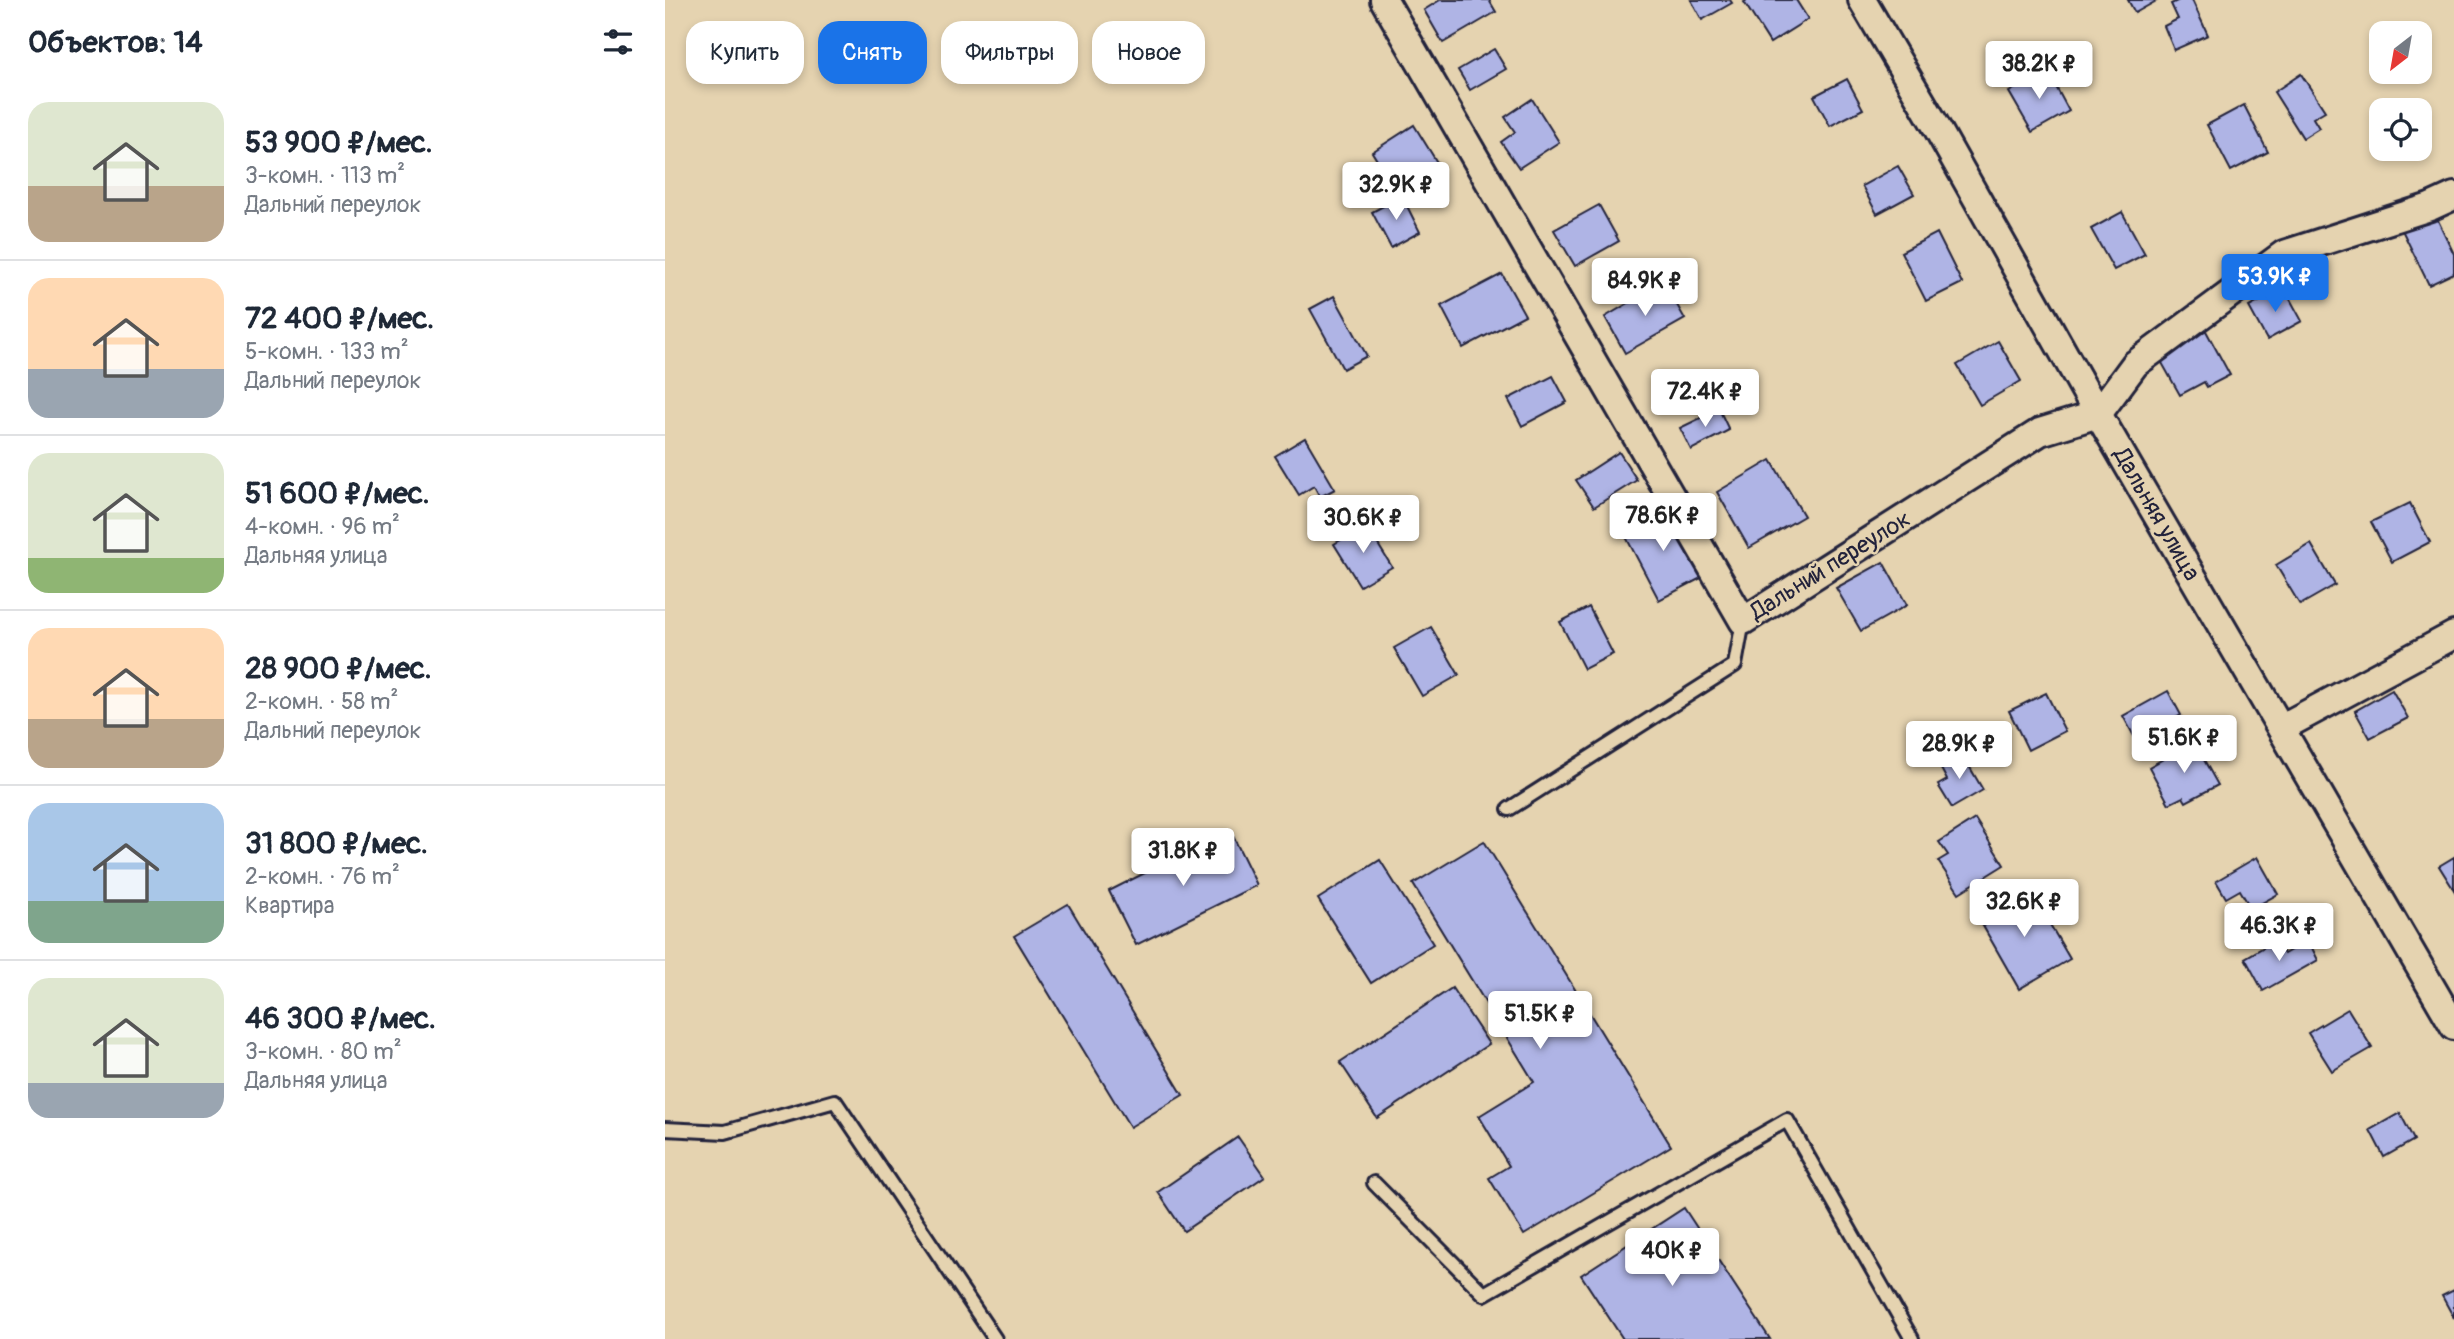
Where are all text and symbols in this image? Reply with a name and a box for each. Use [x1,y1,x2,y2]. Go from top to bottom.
chip: Купить [686,21,804,84]
chip: Снять [818,21,927,84]
chip: Фильтры [941,21,1078,84]
chip: Новое [1092,21,1205,84]
north arrow [2369,21,2433,84]
map controls [2369,21,2432,161]
icon: filters [599,23,637,61]
text: Объектов: 14 [28,24,203,61]
pin: 38.2K ₽ [1974,42,2104,101]
text: 38.2K ₽ [2002,49,2076,78]
button: locate [2369,98,2432,161]
text: 53 900 ₽/мес. [245,124,433,161]
icon: home [84,130,168,214]
text: 3-комн. · 113 m² [245,161,405,190]
pin: 32.9K ₽ [1331,162,1461,222]
text: 32.9K ₽ [1358,170,1434,199]
text: Дальний переулок [245,190,421,219]
pin: 53.9K ₽ [2210,254,2340,314]
pin: 84.9K ₽ [1580,258,1710,318]
text: 53.9K ₽ [2238,262,2312,291]
text: 84.9K ₽ [1608,266,1682,295]
text: 72 400 ₽/мес. [245,300,434,337]
icon: home [84,306,168,390]
text: 5-комн. · 133 m² [245,337,409,366]
text: Дальний переулок [245,366,421,395]
pin: 72.4K ₽ [1640,370,1770,429]
text: 72.4K ₽ [1667,377,1743,406]
street label: Дальняя улица [2106,442,2206,586]
text: 51 600 ₽/мес. [245,475,430,512]
icon: home [84,481,168,565]
pin: 78.6K ₽ [1598,494,1728,553]
pin: 30.6K ₽ [1298,496,1428,555]
text: 78.6K ₽ [1626,501,1700,530]
text: 30.6K ₽ [1323,503,1403,532]
street label: Дальний переулок [1744,504,1916,627]
text: 4-комн. · 96 m² [245,512,400,541]
text: Дальняя улица [245,541,388,570]
text: 28 900 ₽/мес. [245,650,431,687]
icon: home [84,656,168,740]
text: 2-комн. · 58 m² [245,687,398,716]
text: Дальний переулок [245,716,421,745]
pin: 51.6K ₽ [2119,716,2249,775]
pin: 28.9K ₽ [1894,722,2024,781]
text: 51.6K ₽ [2148,723,2220,752]
text: 28.9K ₽ [1922,729,1996,758]
text: 31 800 ₽/мес. [245,825,428,862]
pin: 31.8K ₽ [1118,828,1248,888]
icon: home [84,831,168,915]
text: 31.8K ₽ [1147,836,1219,865]
text: 2-комн. · 76 m² [245,862,400,891]
pin: 32.6K ₽ [1959,880,2089,939]
text: 32.6K ₽ [1986,887,2062,916]
text: Квартира [245,891,334,920]
pin: 46.3K ₽ [2214,904,2344,963]
text: 46.3K ₽ [2240,911,2318,940]
pin: 51.5K ₽ [1475,992,1605,1051]
text: 51.5K ₽ [1504,999,1576,1028]
text: 46 300 ₽/мес. [245,1000,436,1037]
icon: home [84,1006,168,1090]
text: 3-комн. · 80 m² [245,1037,402,1066]
text: Дальняя улица [245,1066,388,1095]
pin: 40K ₽ [1623,1228,1721,1288]
text: 40K ₽ [1641,1236,1703,1265]

